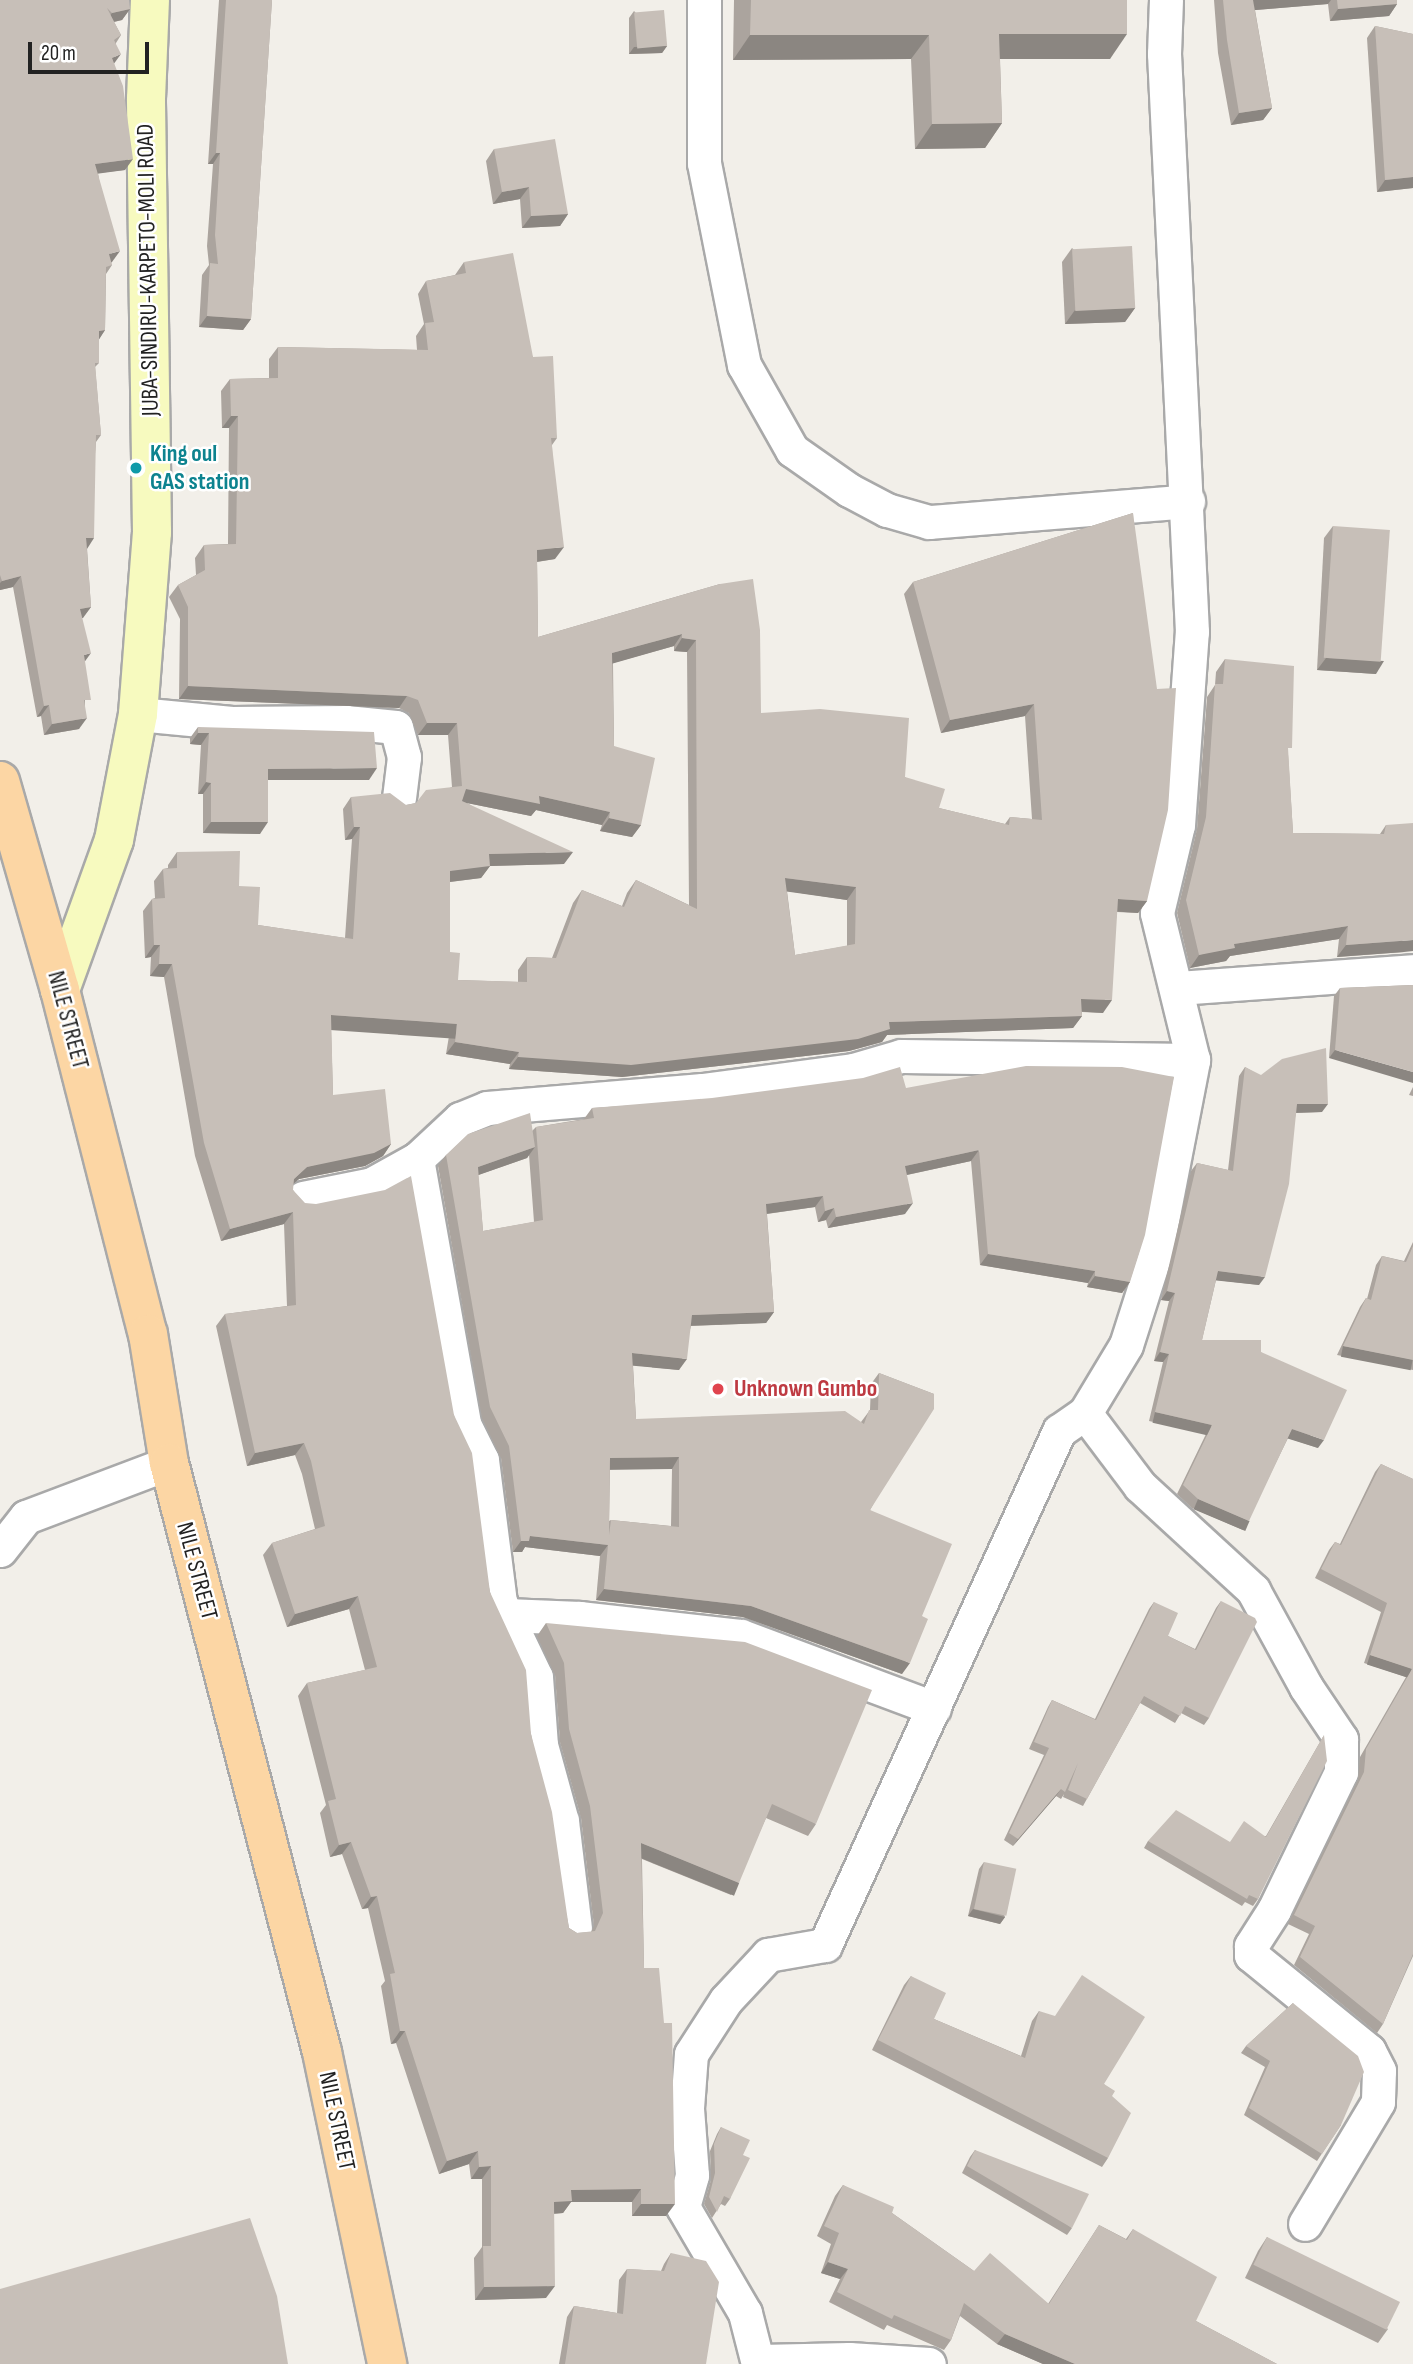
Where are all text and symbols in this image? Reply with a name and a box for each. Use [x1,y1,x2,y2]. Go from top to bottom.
scale bar [32,28,152,72]
text: 20 m [41,41,76,66]
street label: JUBA-SINDIRU-KARPETO-MOLI ROAD [131,124,165,416]
place label: King oul GAS station [150,440,249,496]
marker: King oul GAS station [128,460,144,476]
street label: NILE STREET [41,968,95,1072]
place label: Unknown Gumbo [734,1375,877,1403]
marker: Unknown Gumbo [708,1379,728,1399]
street label: NILE STREET [170,1519,224,1623]
street label: NILE STREET [313,2069,361,2173]

